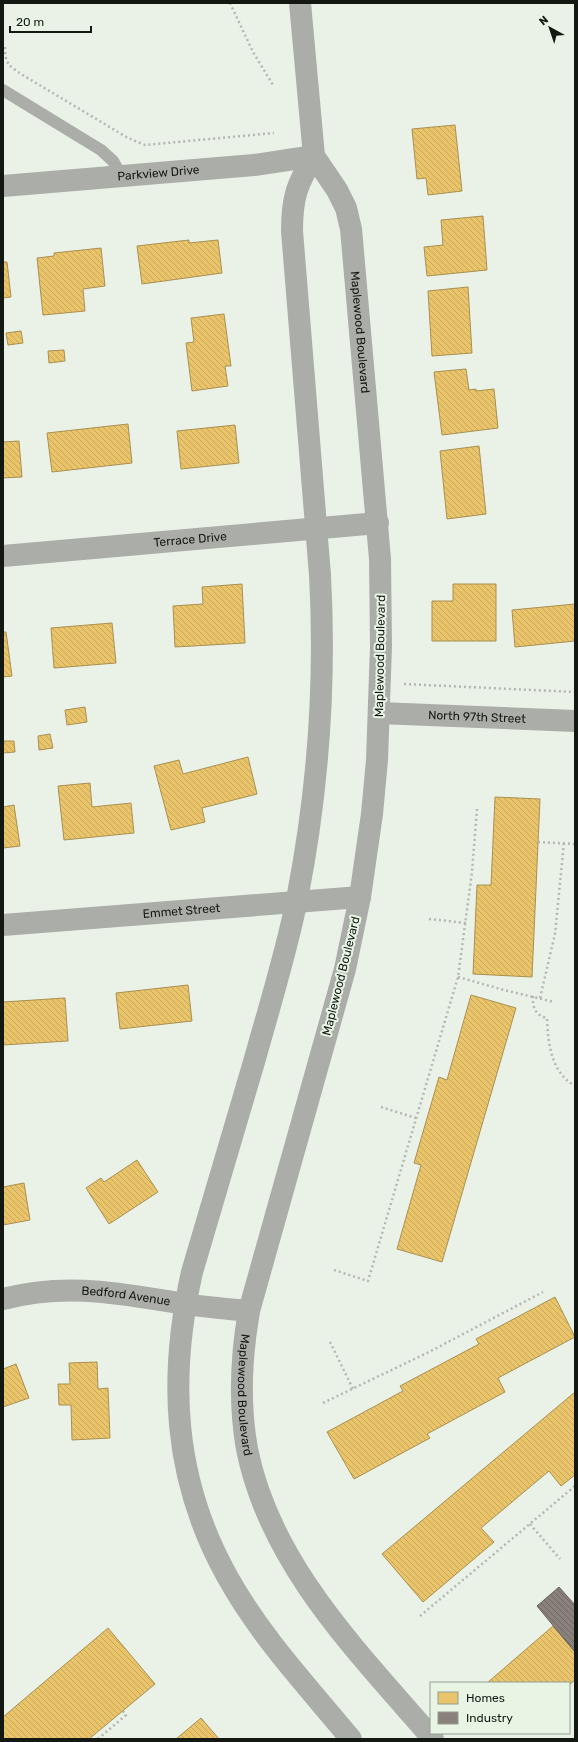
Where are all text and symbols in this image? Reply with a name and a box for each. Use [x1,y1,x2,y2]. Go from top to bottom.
scale bar [10,8,91,34]
north arrow [530,8,570,48]
text: N [537,13,551,28]
text: 20 m [16,15,44,29]
street label: Parkview Drive [117,163,200,183]
street label: Maplewood Boulevard [348,271,372,394]
street label: Terrace Drive [153,529,228,550]
street label: Maplewood Boulevard [372,595,388,717]
street label: North 97th Street [428,708,526,726]
street label: Emmet Street [142,901,221,921]
street label: Maplewood Boulevard [319,915,363,1037]
street label: Bedford Avenue [81,1284,172,1309]
street label: Maplewood Boulevard [235,1333,255,1457]
legend [430,1682,570,1734]
text: Homes [466,1691,505,1705]
text: Industry [466,1711,513,1725]

